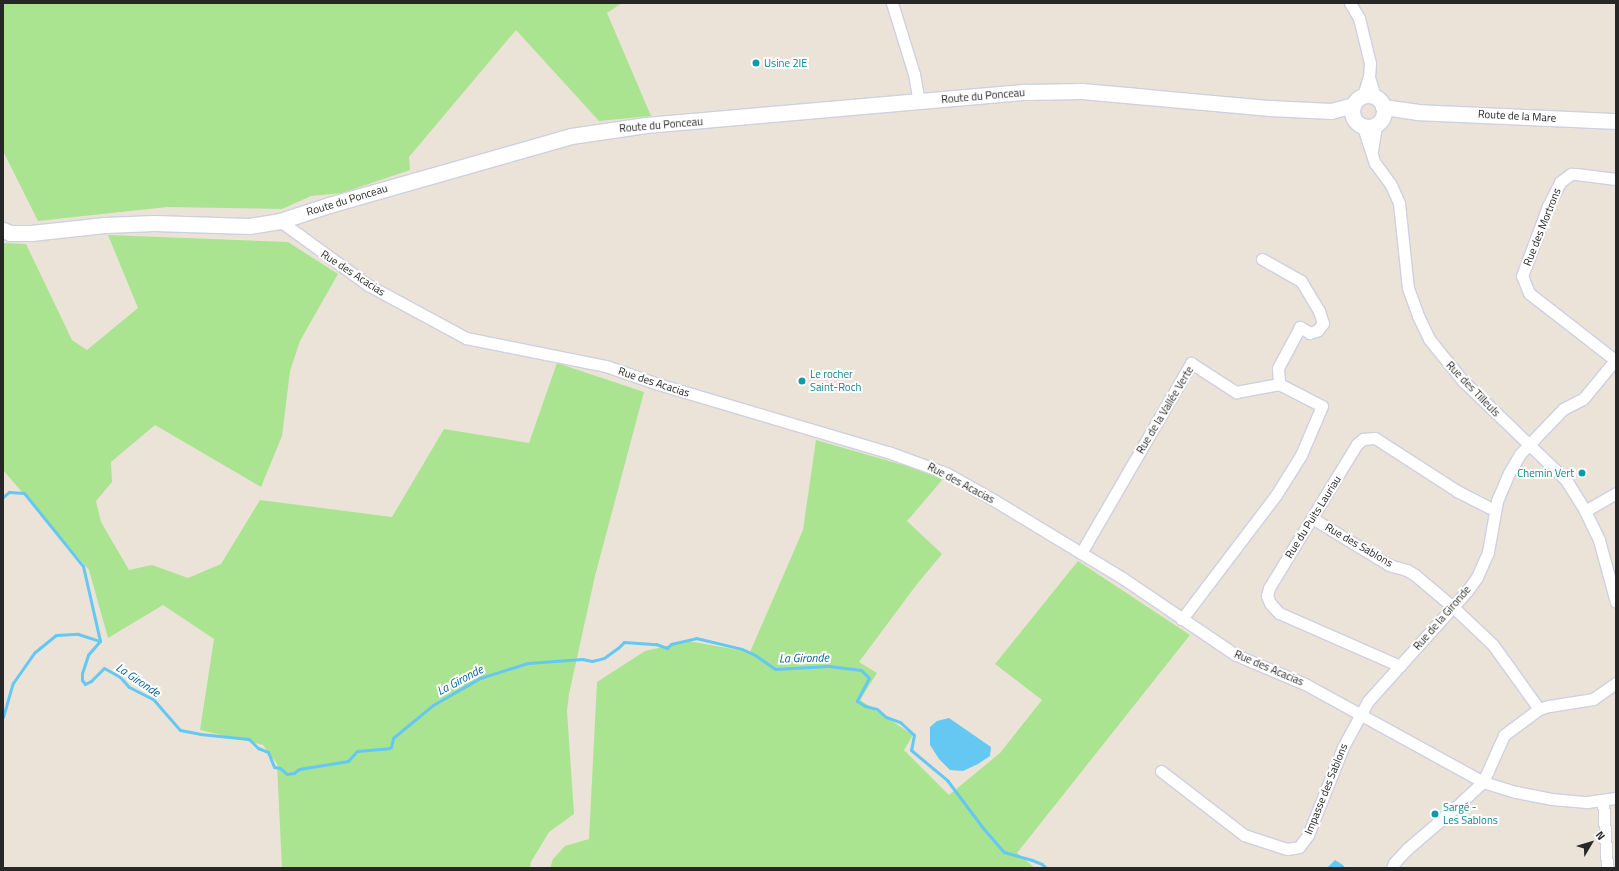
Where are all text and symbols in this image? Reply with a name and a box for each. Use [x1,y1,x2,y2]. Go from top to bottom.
place label: Usine 2IE [764,56,807,70]
marker: Usine 2IE [751,58,761,68]
street label: Route du Ponceau [941,86,1025,106]
street label: Route de la Mare [1477,107,1557,125]
street label: Route du Ponceau [619,115,703,135]
street label: Route du Ponceau [305,181,389,219]
street label: Rue des Mortrons [1520,186,1564,268]
street label: Rue des Acacias [318,247,388,299]
street label: Rue des Tilleuls [1443,359,1503,419]
street label: Rue des Acacias [617,364,691,400]
street label: Rue de la Vallée Verte [1134,364,1196,456]
place label: Le rocher Saint-Roch [810,368,861,394]
marker: Le rocher Saint-Roch [797,376,807,386]
street label: Rue des Acacias [925,460,997,506]
place label: Chemin Vert [1517,466,1574,480]
marker: Chemin Vert [1577,468,1587,478]
street label: Rue du Puits Lauriau [1282,473,1344,561]
street label: Rue des Sablons [1323,520,1395,570]
street label: Rue de la Gironde [1411,583,1473,653]
street label: Rue des Acacias [1232,647,1306,689]
water label: La Gironde [779,650,829,666]
water label: La Gironde [113,660,163,700]
water label: La Gironde [434,662,486,698]
street label: Impasse des Sablons [1302,742,1350,836]
place label: Sargé - Les Sablons [1443,801,1498,827]
marker: Sargé - Les Sablons [1430,809,1440,819]
north arrow [1571,823,1611,863]
text: N [1592,828,1609,844]

